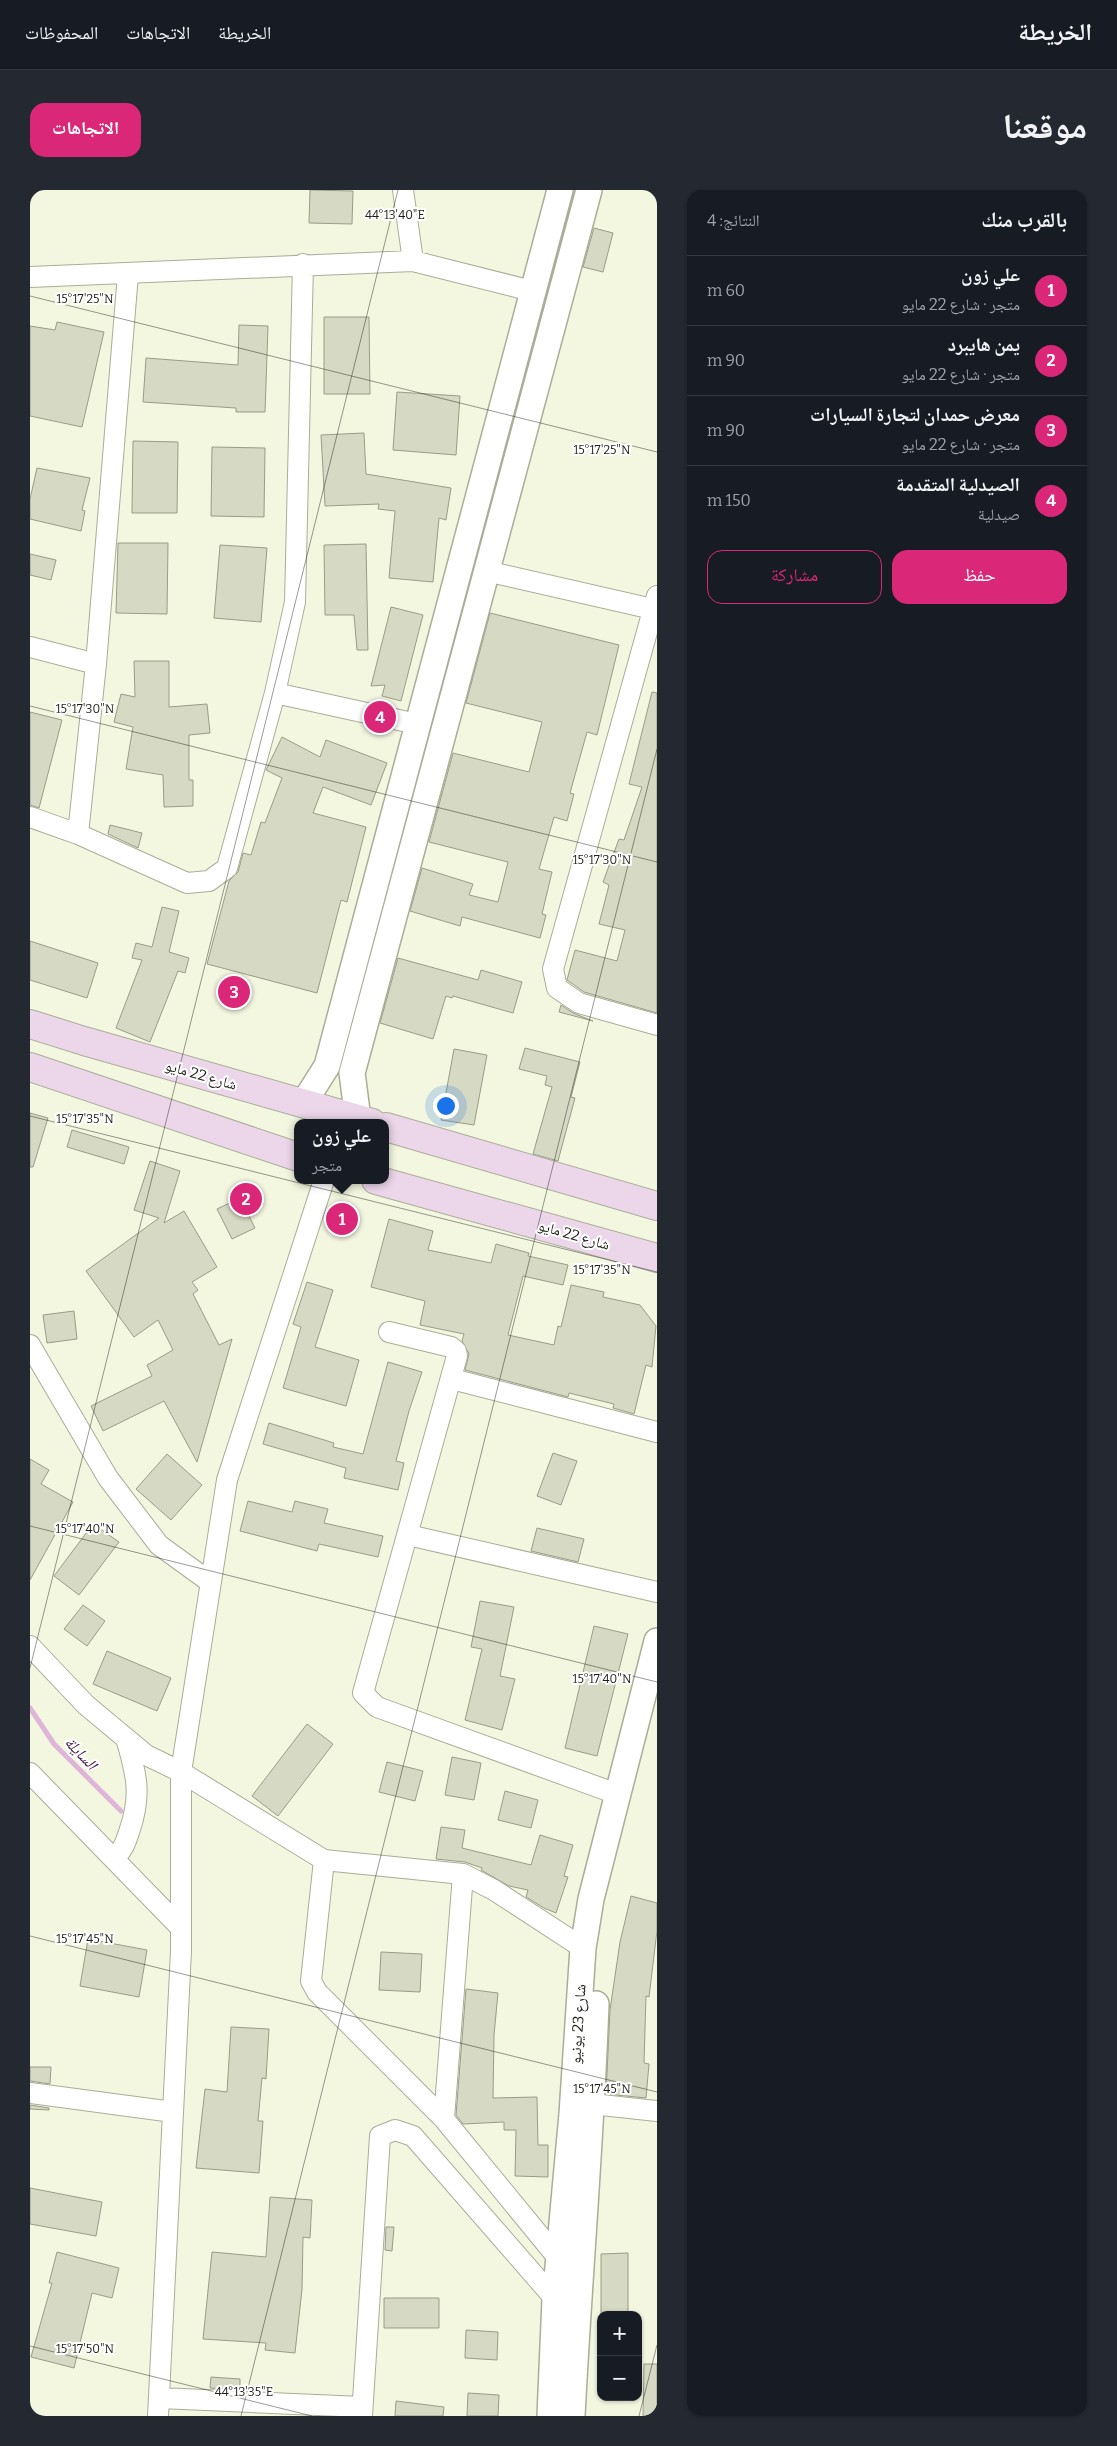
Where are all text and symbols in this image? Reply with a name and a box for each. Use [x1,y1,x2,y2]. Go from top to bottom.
text: الخريطة [1018,18,1092,46]
text: المحفوظات [25,22,98,44]
text: الاتجاهات [126,22,190,44]
text: الخريطة [218,22,271,44]
button: الاتجاهات [30,103,141,157]
text: موقعنا [1002,105,1087,147]
text: بالقرب منك [981,207,1067,233]
text: 44°13'40"E [365,208,425,222]
text: النتائج: 4 [707,211,760,230]
text: علي زون [961,263,1020,286]
text: 60 m [707,281,745,300]
text: 1 [1048,281,1054,300]
text: 15°17'25"N [56,292,114,306]
text: متجر · شارع 22 مايو [901,295,1020,314]
text: يمن هايبرد [948,333,1020,356]
text: 90 m [707,351,745,370]
text: 2 [1047,351,1056,370]
text: متجر · شارع 22 مايو [901,365,1020,384]
text: معرض حمدان لتجارة السيارات [810,403,1020,426]
text: 90 m [707,421,745,440]
text: 3 [1046,421,1056,440]
text: متجر · شارع 22 مايو [901,435,1020,454]
text: 15°17'25"N [573,443,631,457]
text: الصيدلية المتقدمة [896,473,1020,496]
text: 150 m [707,491,751,510]
text: 4 [1046,491,1056,510]
text: صيدلية [978,505,1020,524]
button: مشاركة [707,550,882,604]
button: حفظ [892,550,1067,604]
pin: 4 [364,698,396,736]
text: 15°17'30"N [56,702,115,716]
text: 15°17'30"N [573,853,632,867]
pin: 3 [218,973,250,1011]
street label: شارع 22 مايو [163,1056,239,1095]
your location [433,1093,459,1119]
text: 15°17'35"N [56,1112,114,1126]
popup [294,1119,389,1184]
text: علي زون [312,1124,371,1147]
text: متجر [312,1156,342,1175]
pin: 2 [230,1180,262,1218]
pin: 1 [326,1200,358,1238]
street label: شارع 22 مايو [536,1216,612,1255]
text: 15°17'35"N [573,1263,631,1277]
text: 15°17'40"N [56,1522,115,1536]
text: 15°17'40"N [573,1672,632,1686]
water label: السايلة [61,1733,103,1775]
text: 15°17'45"N [56,1932,114,1946]
street label: شارع 23 يونيو [566,1983,591,2065]
text: 15°17'45"N [573,2082,631,2096]
map controls [597,2311,642,2401]
button: + [597,2311,642,2356]
text: 15°17'50"N [56,2342,115,2356]
button: − [597,2356,642,2401]
text: 44°13'35"E [215,2385,273,2399]

